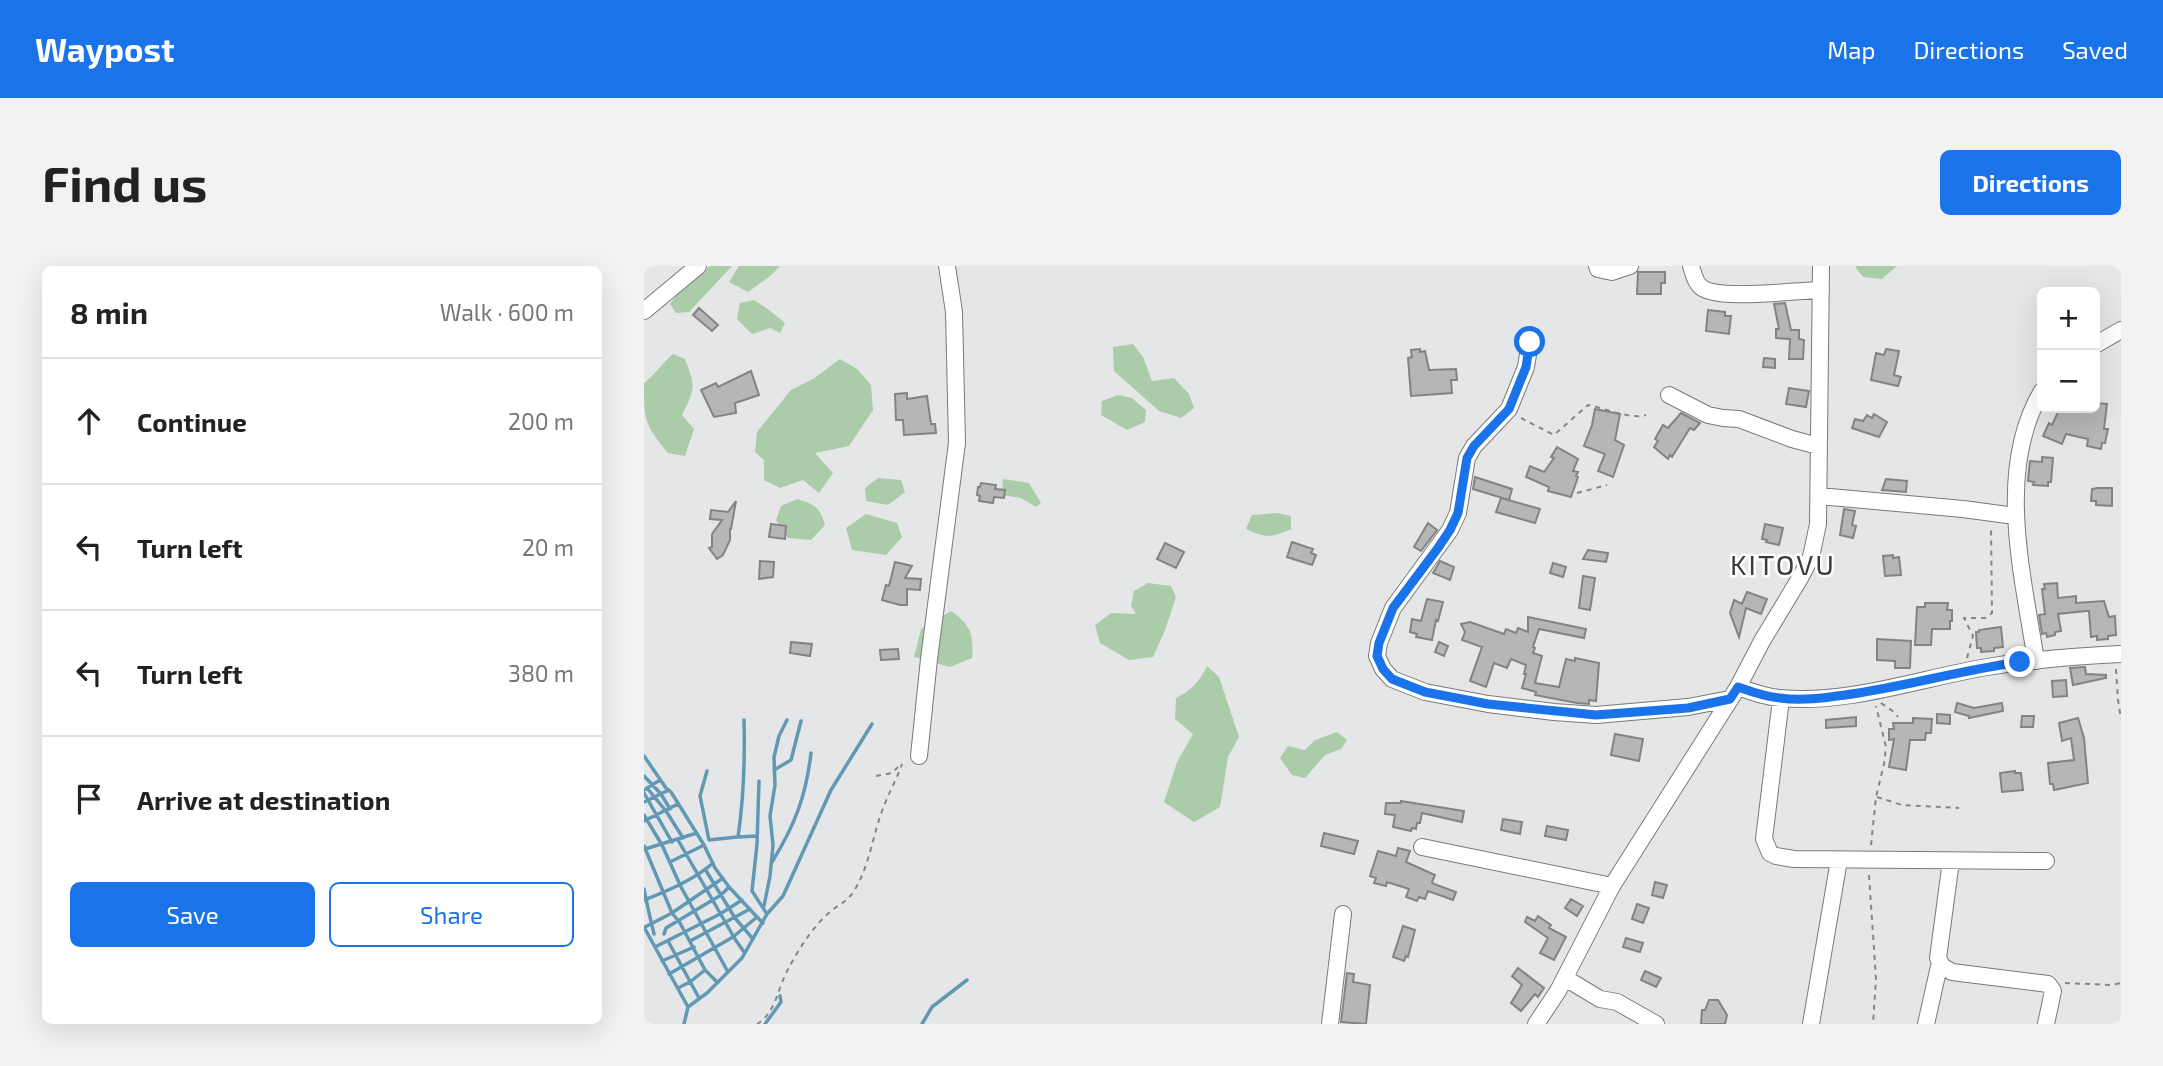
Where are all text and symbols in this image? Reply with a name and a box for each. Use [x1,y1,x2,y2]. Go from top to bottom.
text: Waypost [35,29,174,69]
text: Map [1827,35,1875,64]
text: Directions [1913,35,2024,64]
text: Saved [2062,35,2128,64]
button: Directions [1940,150,2121,215]
text: Find us [42,153,207,212]
map controls [2037,287,2100,413]
button: + [2037,287,2100,350]
text: 8 min [70,294,148,330]
text: Walk · 600 m [440,298,574,326]
route start [1514,326,1545,357]
button: − [2037,350,2100,413]
icon: ahead [70,402,108,440]
text: Continue [137,406,247,437]
text: 200 m [508,407,574,435]
icon: left [70,528,108,566]
text: Turn left [137,532,243,563]
text: 20 m [522,533,574,561]
district label: KITOVU [1730,547,1836,581]
route end [2004,646,2035,677]
icon: left [70,654,108,692]
text: Turn left [137,658,243,689]
text: 380 m [508,659,574,687]
icon: arrive [70,780,108,818]
text: Arrive at destination [137,784,390,815]
button: Save [70,882,315,947]
button: Share [329,882,574,947]

